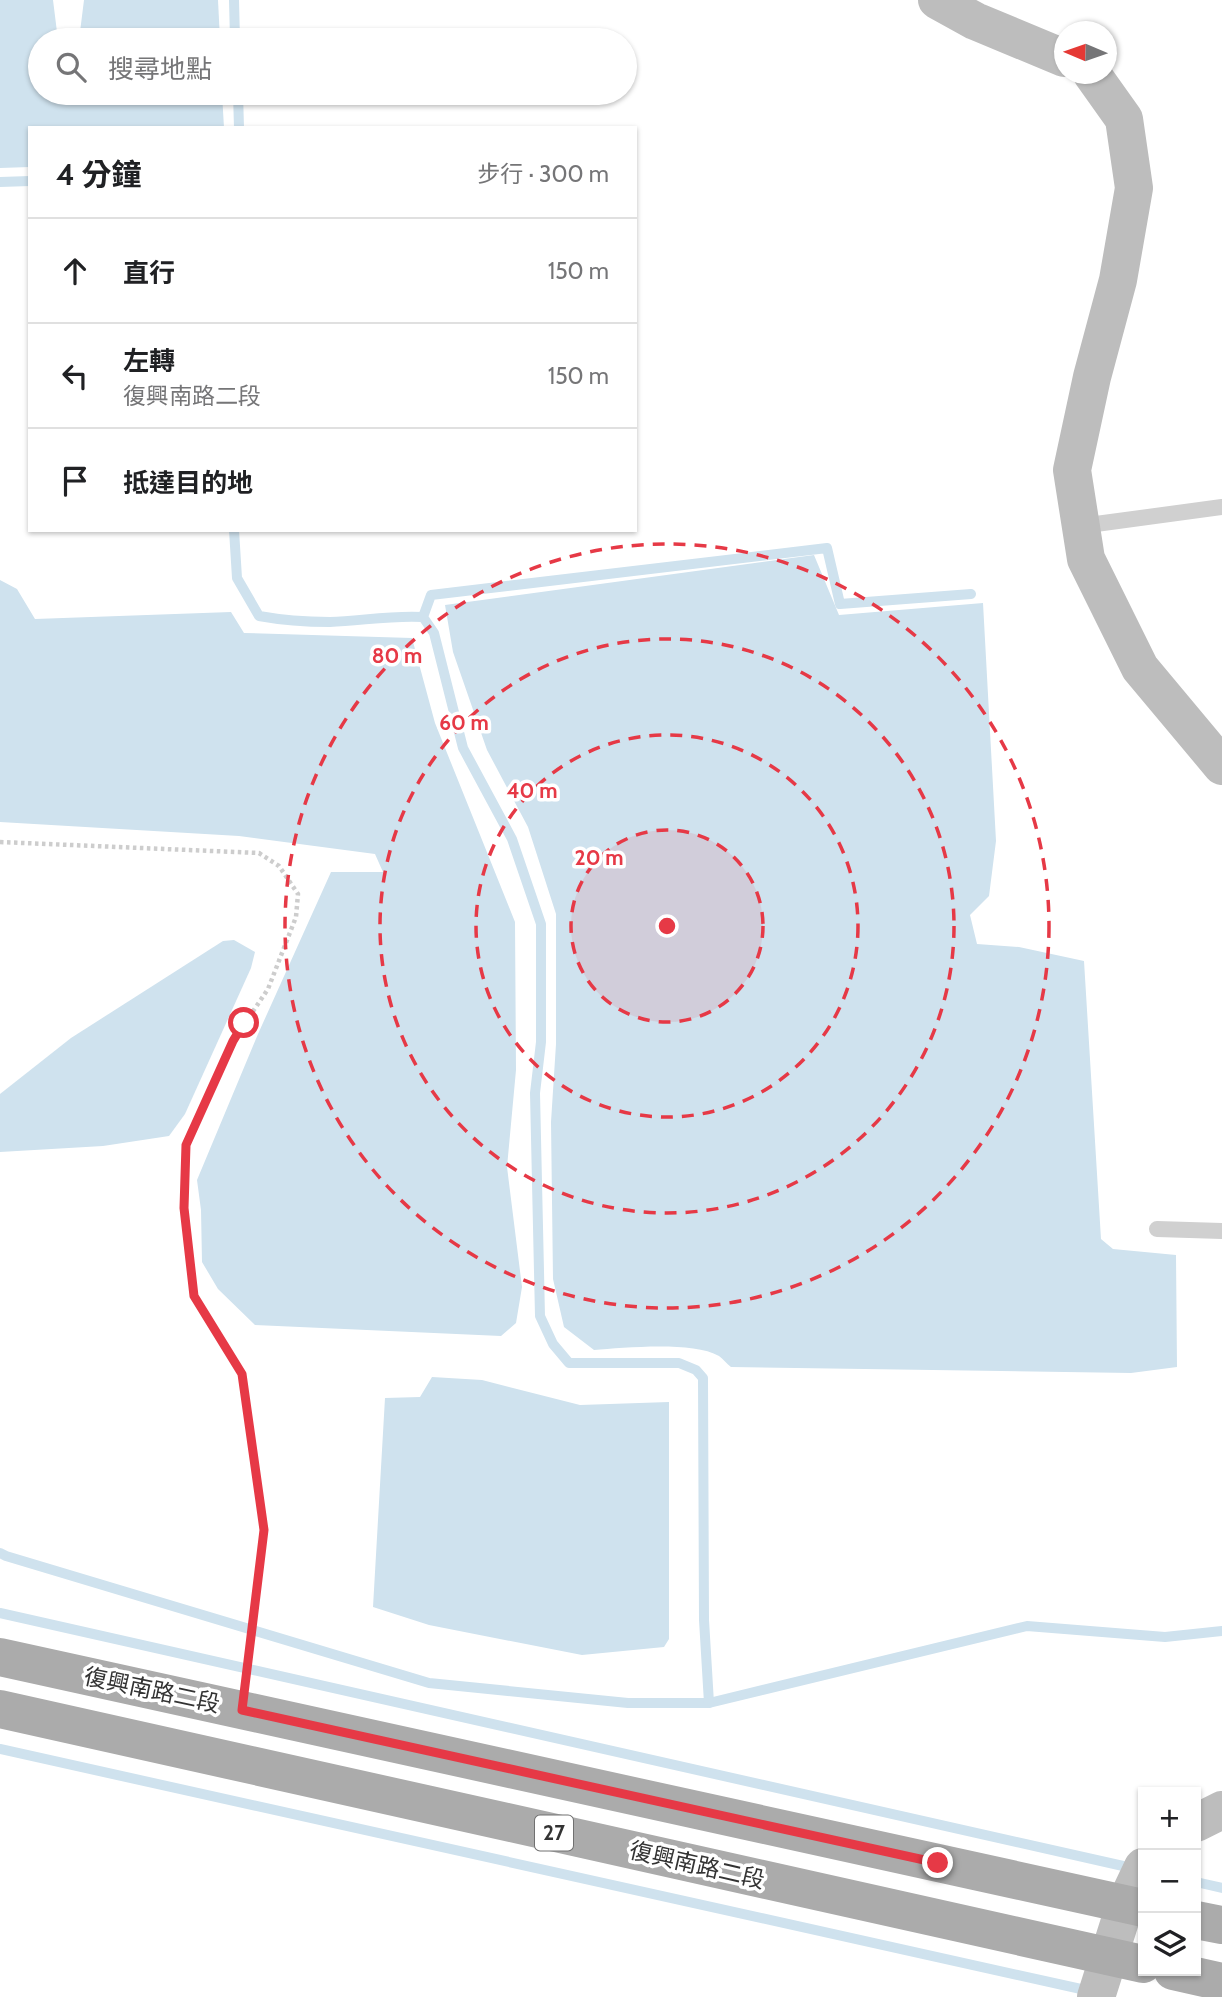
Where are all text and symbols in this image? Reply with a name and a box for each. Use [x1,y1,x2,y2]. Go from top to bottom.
north arrow [1054,21,1117,84]
search box [28,28,637,105]
icon: search [52,48,90,86]
text: 搜尋地點 [108,53,212,85]
text: 4 分鐘 [56,156,141,193]
text: 步行 · 300 m [477,160,609,188]
icon: ahead [56,252,94,290]
text: 直行 [123,257,175,289]
text: 150 m [548,257,609,285]
text: 左轉 [123,345,175,377]
icon: left [56,357,94,395]
text: 150 m [548,362,609,390]
text: 復興南路二段 [123,382,261,410]
icon: arrive [56,462,94,500]
text: 抵達目的地 [123,467,253,499]
text: 80 m [372,643,422,668]
text: 60 m [439,710,489,735]
text: 40 m [507,778,557,803]
text: 20 m [575,845,623,870]
centre of rings [655,914,679,938]
route start [228,1007,259,1038]
street label: 復興南路二段 [82,1662,222,1718]
map controls [1138,1787,1201,1976]
button: + [1138,1787,1201,1850]
road number: 27 [535,1815,573,1850]
street label: 復興南路二段 [627,1836,767,1894]
route end [922,1847,953,1878]
button: − [1138,1850,1201,1913]
button: layers [1138,1913,1201,1976]

